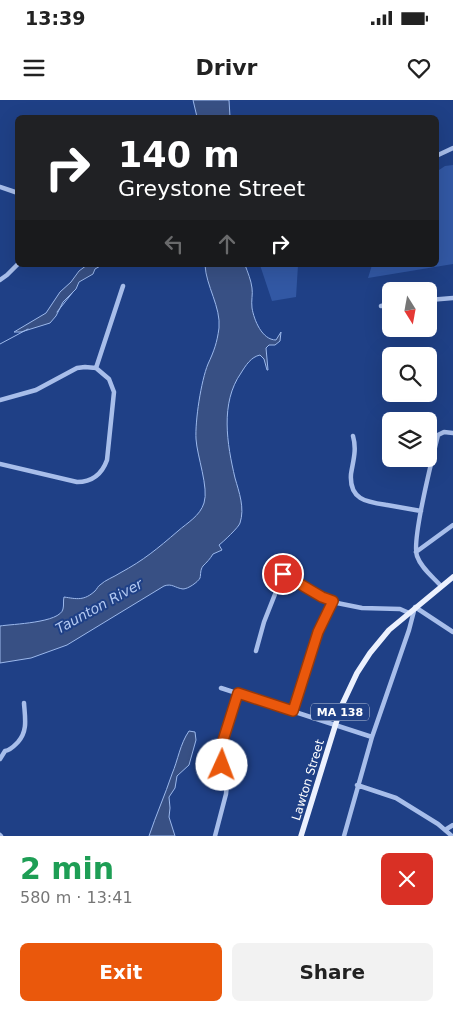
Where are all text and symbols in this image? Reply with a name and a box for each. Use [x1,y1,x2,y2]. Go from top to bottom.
text: 13:39 [25,7,85,29]
icon: menu [20,54,48,82]
icon: heart [405,54,433,82]
text: Drivr [196,55,257,80]
icon: right [35,135,100,200]
text: 140 m [118,135,240,175]
text: Greystone Street [118,176,305,201]
icon: left [160,230,188,258]
icon: ahead [213,230,241,258]
icon: right [266,230,294,258]
north arrow [382,282,438,338]
map controls [382,282,437,467]
button: search [382,347,437,402]
button: layers [382,412,437,467]
pin [262,553,304,595]
icon: arrive [269,560,297,588]
water label: Taunton River [53,575,146,637]
road number: MA 138 [311,704,369,720]
position arrow [195,738,247,790]
street label: Lawton Street [289,738,327,822]
text: 2 min [20,851,114,886]
button: close [381,853,433,905]
text: 580 m · 13:41 [20,888,133,907]
button: Exit [20,943,222,1001]
button: Share [232,943,433,1001]

